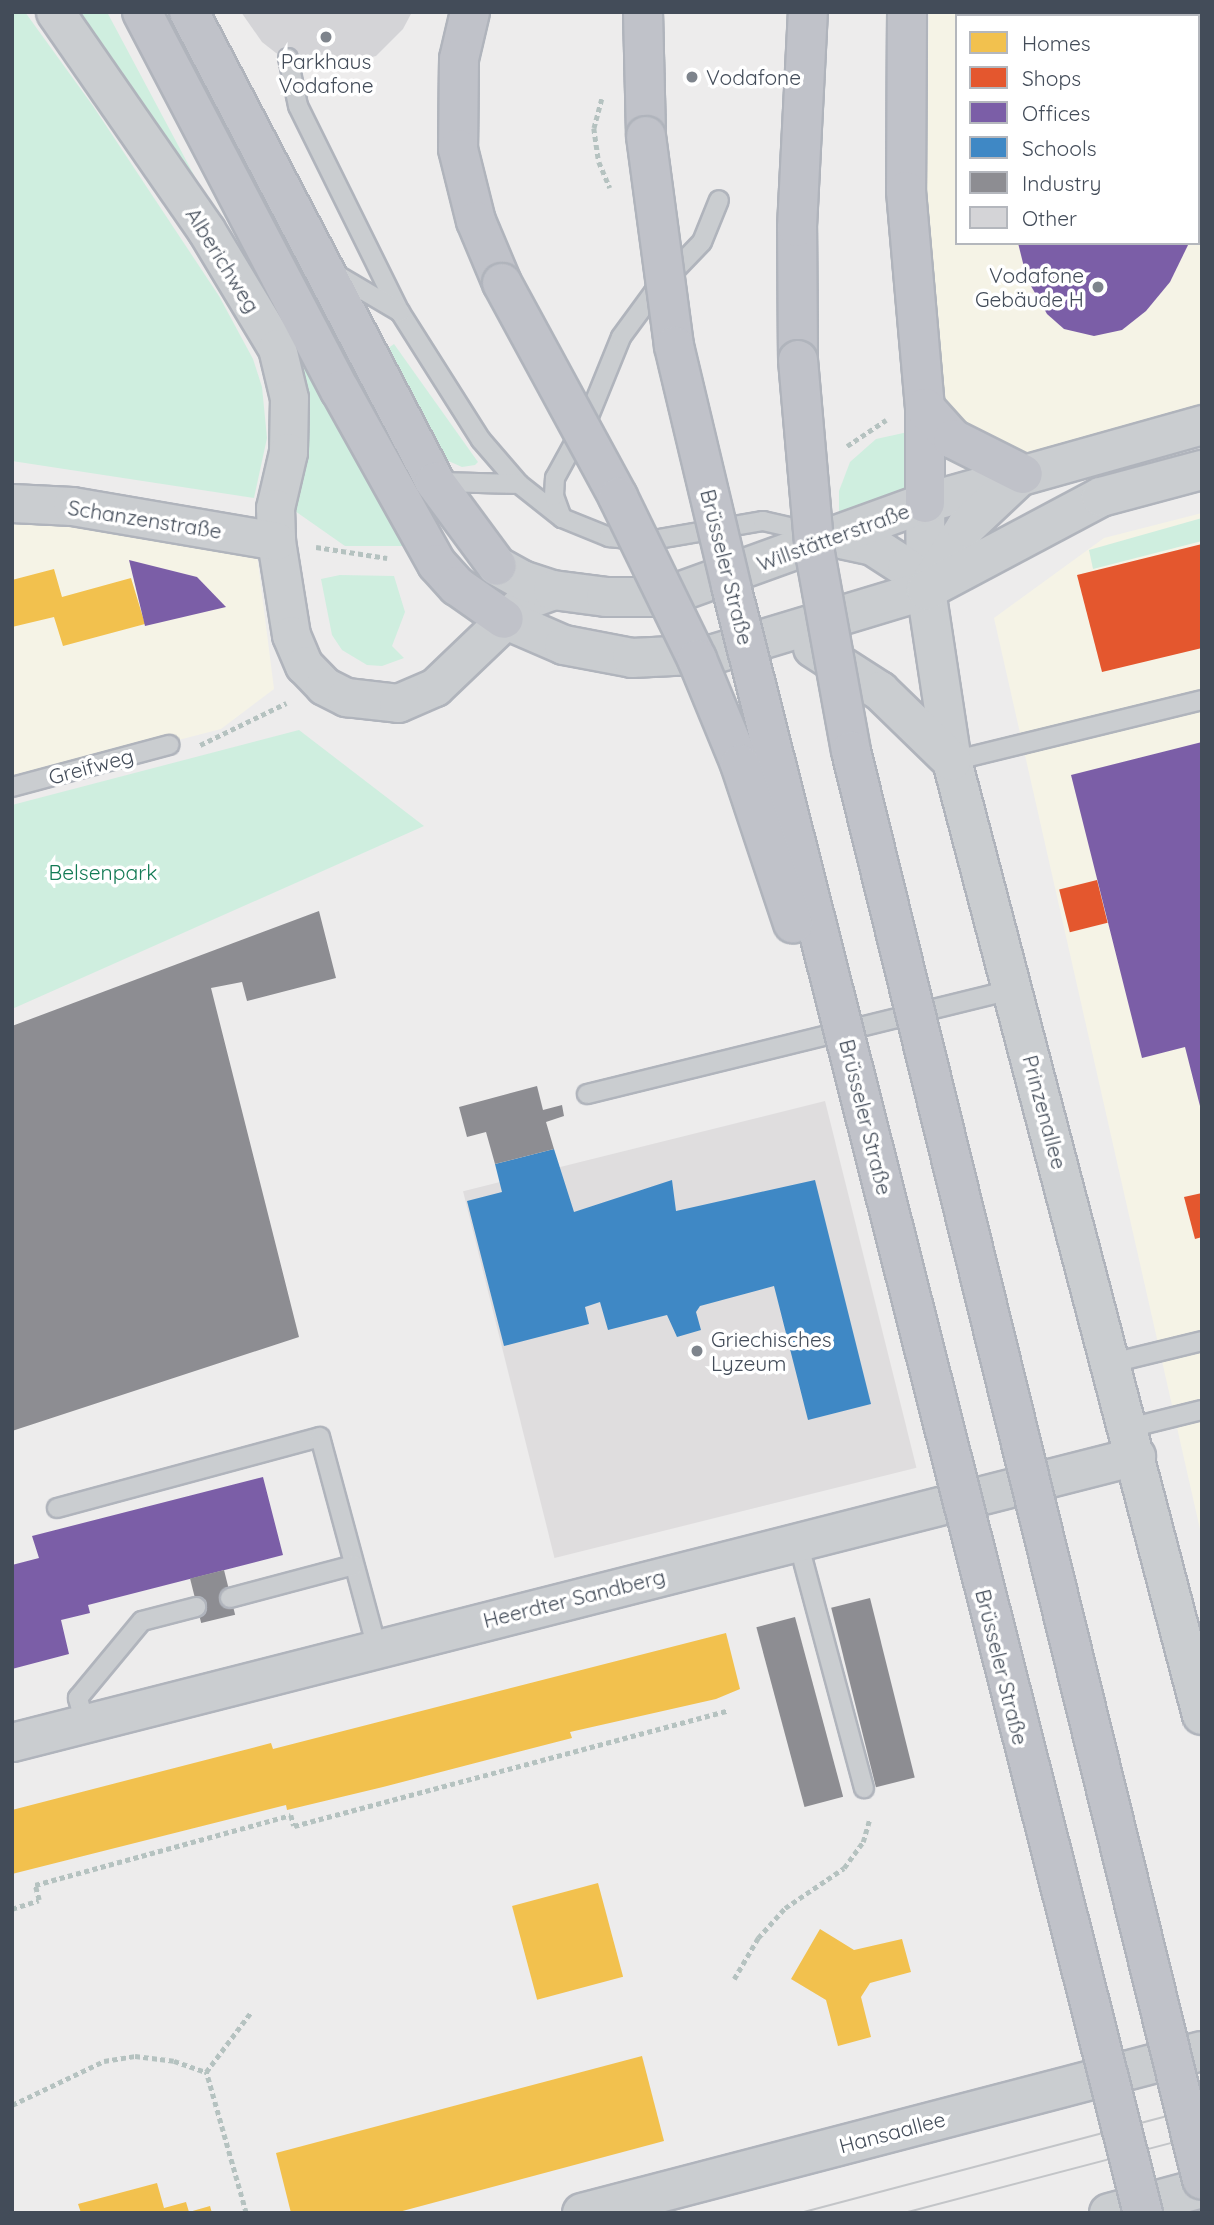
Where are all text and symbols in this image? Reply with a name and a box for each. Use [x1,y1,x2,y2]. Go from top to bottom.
legend [955,14,1200,245]
marker: Parkhaus Vodafone [318,29,334,45]
text: Homes [1022,30,1091,56]
place label: Parkhaus Vodafone [278,48,374,98]
place label: Vodafone [706,64,801,90]
text: Shops [1022,65,1081,91]
marker: Vodafone [684,69,700,85]
text: Offices [1022,100,1090,126]
text: Schools [1022,135,1097,161]
text: Industry [1022,170,1101,196]
street label: Alberichweg [181,203,265,317]
text: Other [1022,205,1077,231]
place label: Vodafone Gebäude H [975,262,1084,312]
marker: Vodafone Gebäude H [1090,279,1106,295]
street label: Brüsseler Straße [695,487,759,647]
street label: Schanzenstraße [66,494,224,544]
street label: Willstätterstraße [753,498,913,576]
street label: Greifweg [46,743,136,789]
park label: Belsenpark [49,859,157,885]
street label: Brüsseler Straße [834,1037,898,1197]
street label: Prinzenallee [1018,1052,1072,1172]
place label: Griechisches Lyzeum [711,1326,832,1376]
marker: Griechisches Lyzeum [689,1343,705,1359]
street label: Heerdter Sandberg [480,1563,668,1633]
street label: Brüsseler Straße [970,1587,1034,1747]
street label: Hansaallee [836,2106,948,2158]

